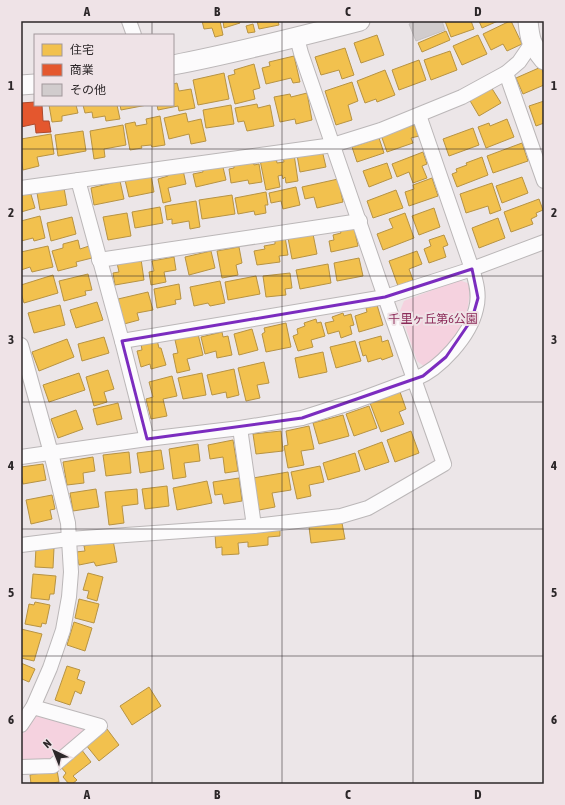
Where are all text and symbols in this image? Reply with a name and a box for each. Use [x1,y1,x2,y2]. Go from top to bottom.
text: A [83,4,91,19]
text: B [214,4,221,19]
text: C [345,4,351,19]
text: D [474,4,482,19]
legend [34,34,174,106]
text: 住宅 [70,43,94,57]
text: 商業 [70,63,94,77]
text: 1 [8,78,14,93]
text: 1 [551,78,557,93]
text: その他 [70,83,106,97]
text: 2 [8,205,14,220]
text: 2 [551,205,557,220]
park label: 千里ヶ丘第6公園 [388,312,478,326]
text: 3 [8,332,14,347]
text: 3 [551,332,557,347]
text: 4 [7,458,14,473]
text: 4 [550,458,557,473]
text: 5 [8,585,14,600]
text: 5 [551,585,557,600]
text: 6 [8,712,14,727]
text: 6 [551,712,557,727]
north arrow [34,731,74,771]
text: N [41,737,54,750]
text: A [83,787,91,802]
text: B [214,787,221,802]
text: C [345,787,351,802]
text: D [474,787,482,802]

